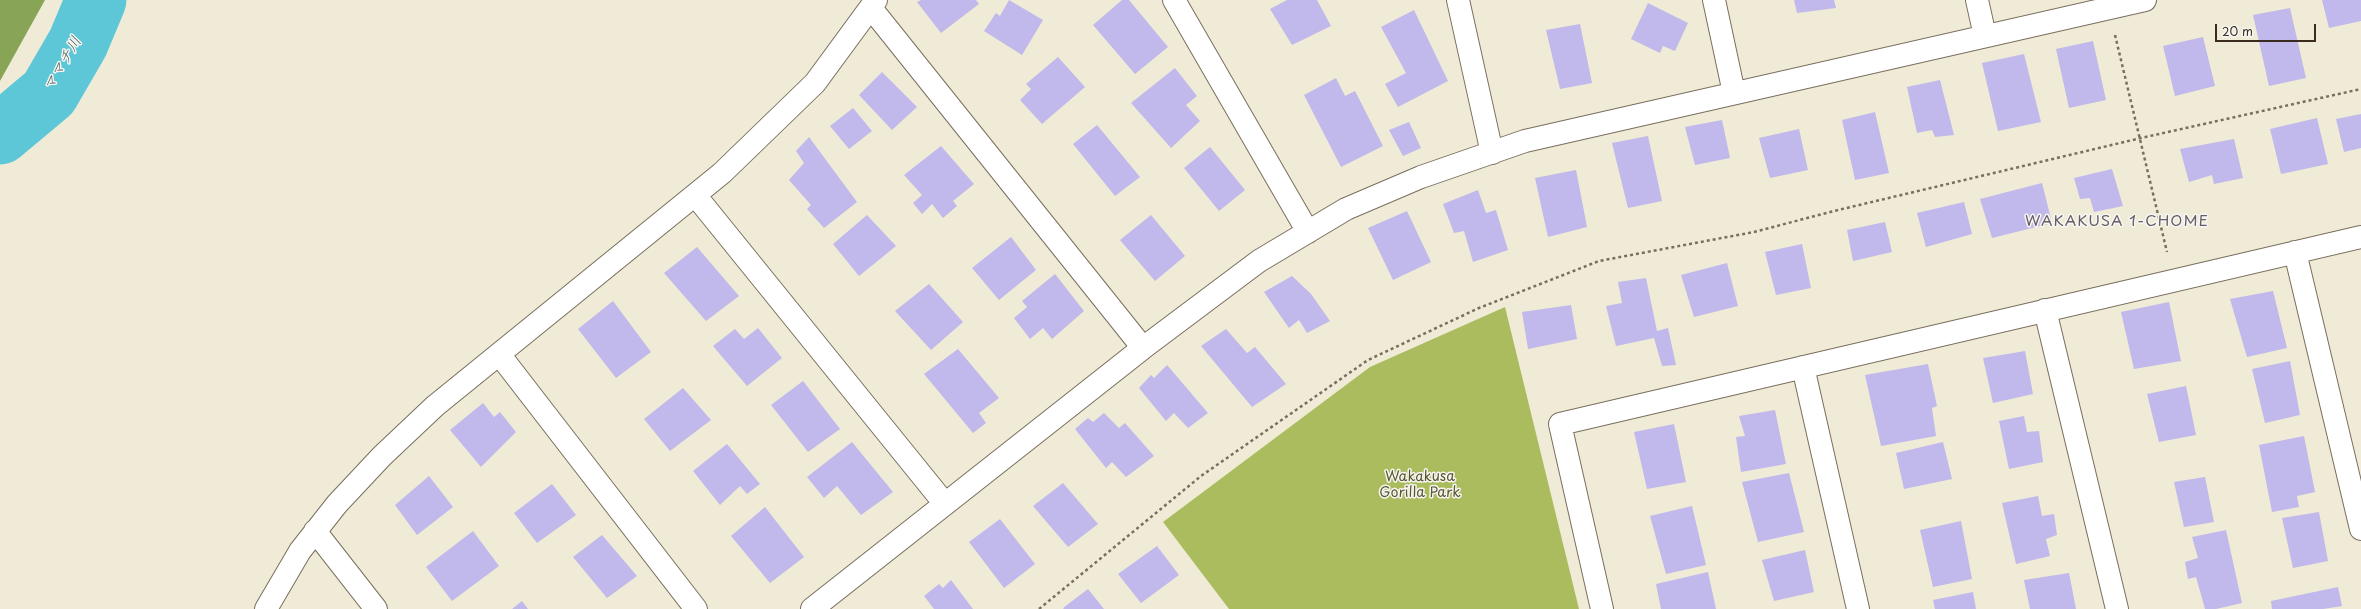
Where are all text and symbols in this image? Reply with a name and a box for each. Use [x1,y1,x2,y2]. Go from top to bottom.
scale bar [2217,16,2318,42]
text: 20 m [2222,22,2253,40]
water label: ママチ川 [40,34,86,94]
district label: WAKAKUSA 1-CHOME [2025,213,2209,231]
park label: Wakakusa Gorilla Park [1379,469,1461,502]

